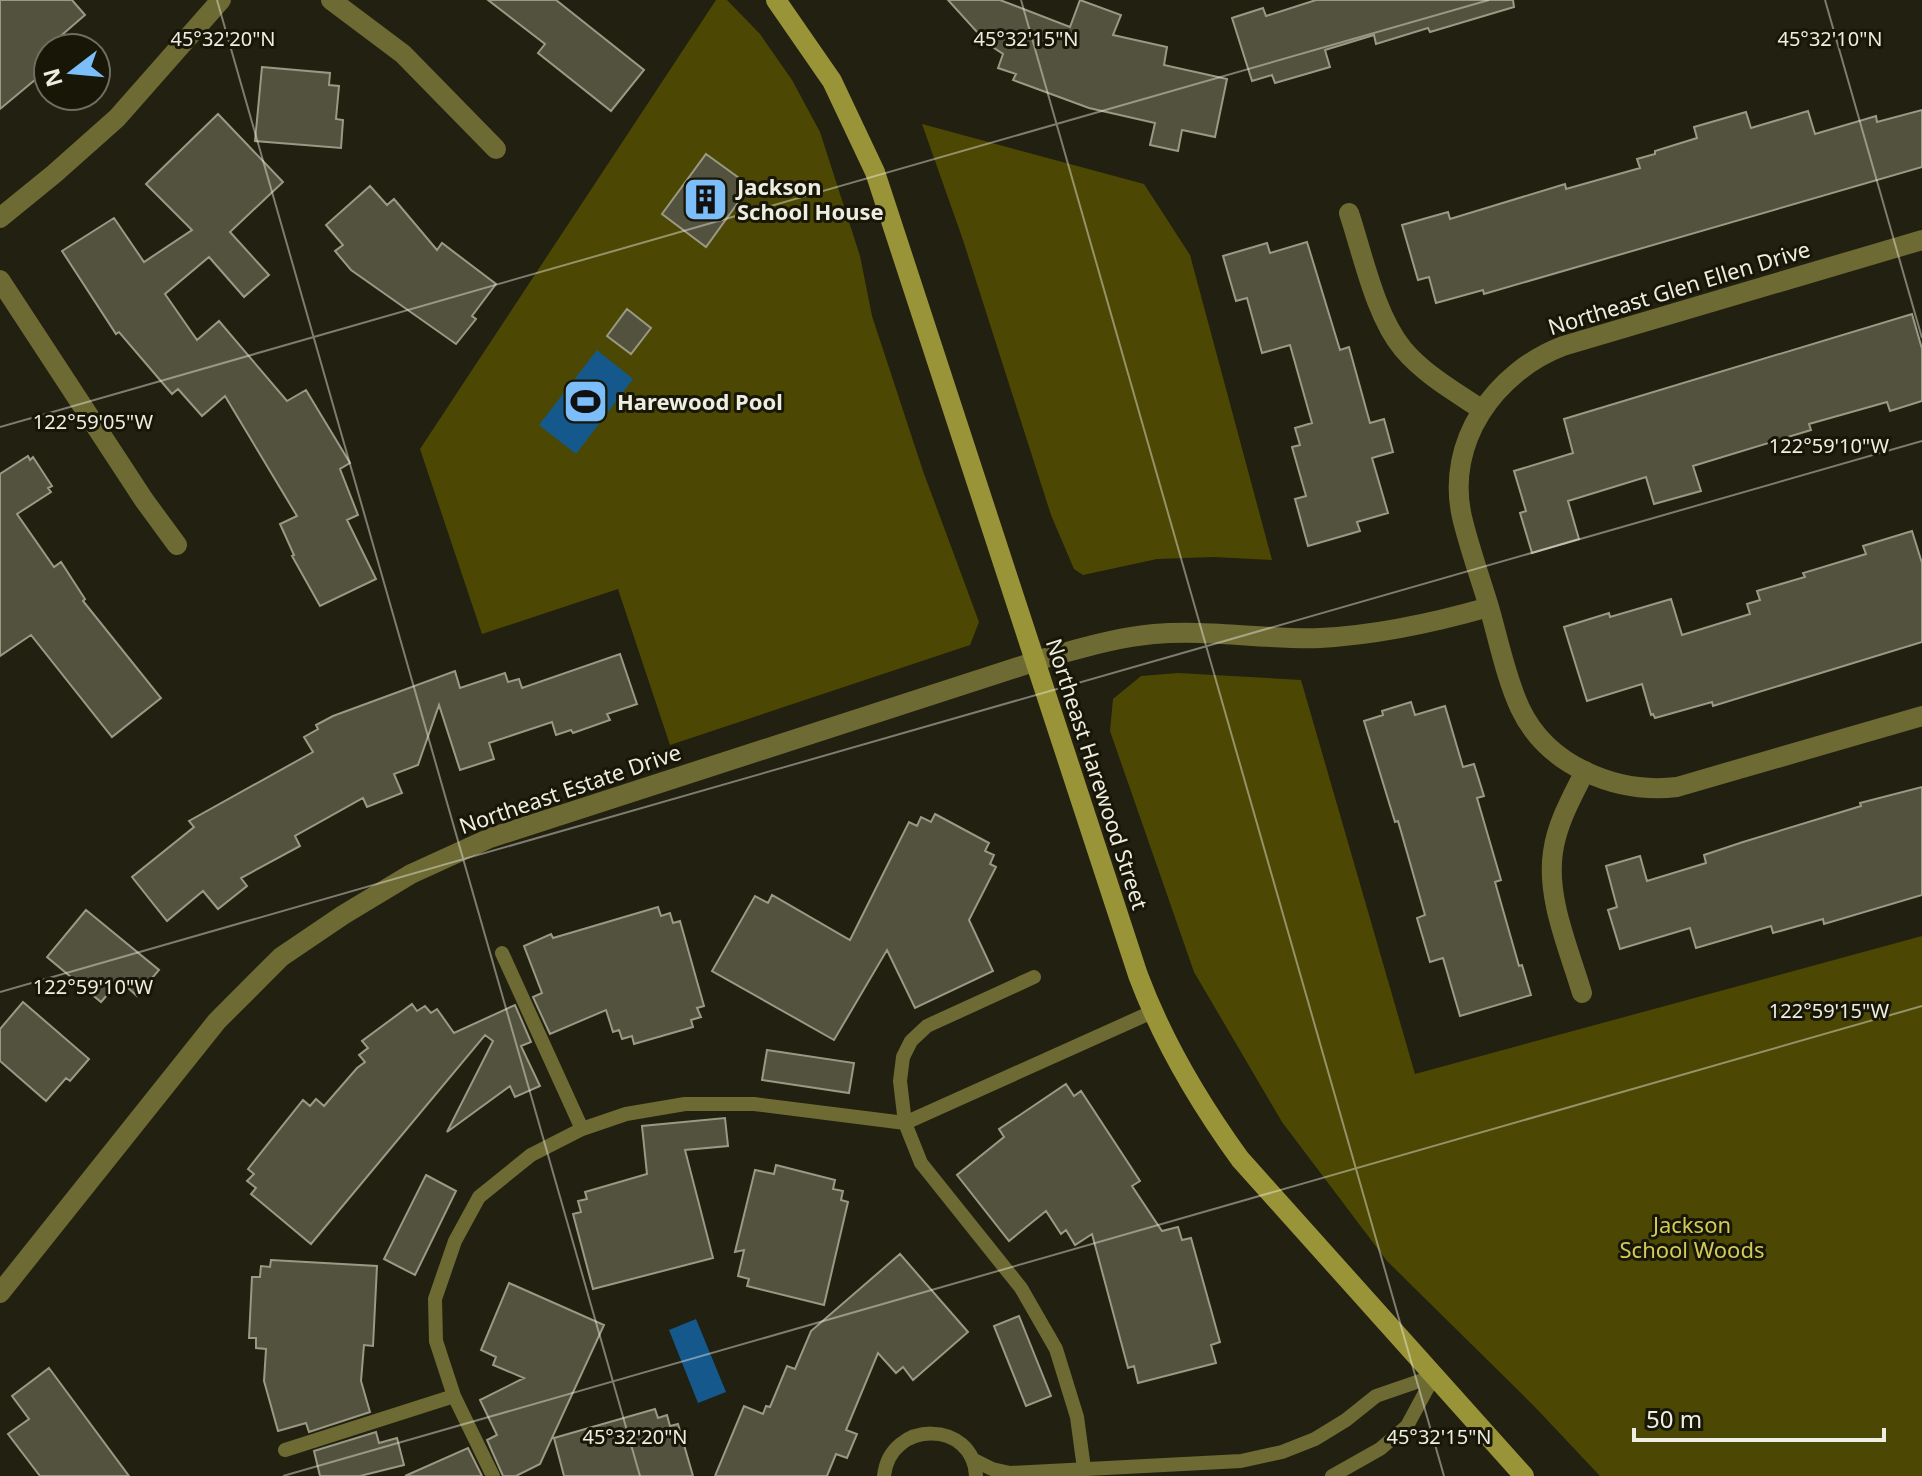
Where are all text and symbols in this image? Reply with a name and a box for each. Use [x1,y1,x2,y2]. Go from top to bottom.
text: 45°32'20"N [170,25,276,52]
text: 45°32'15"N [973,25,1079,52]
text: 45°32'10"N [1777,25,1883,52]
north arrow [32,32,112,112]
text: N [35,65,69,91]
place label: Jackson School House [735,171,884,226]
building icon: Jackson School House [682,176,730,224]
street label: Northeast Glen Ellen Drive [1544,233,1814,341]
sports icon: Harewood Pool [562,378,610,426]
place label: Harewood Pool [617,386,783,416]
text: 122°59'05"W [33,408,154,435]
text: 122°59'10"W [1769,432,1890,459]
street label: Northeast Harewood Street [1040,634,1156,913]
street label: Northeast Estate Drive [455,736,685,840]
text: 122°59'10"W [33,973,154,1000]
text: 122°59'15"W [1769,997,1890,1024]
park label: Jackson School Woods [1620,1209,1764,1264]
scale bar [1634,1392,1884,1442]
text: 50 m [1646,1402,1702,1435]
text: 45°32'20"N [582,1423,688,1450]
text: 45°32'15"N [1386,1423,1492,1450]

